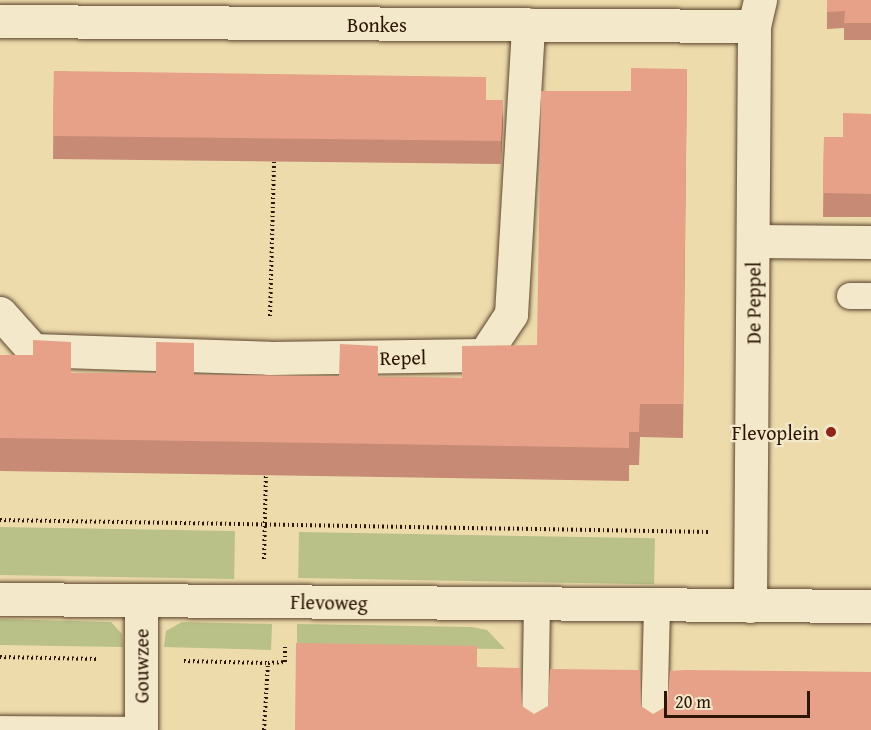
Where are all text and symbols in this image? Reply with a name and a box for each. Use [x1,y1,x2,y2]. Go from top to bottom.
street label: Bonkes [347,12,407,36]
street label: De Peppel [741,262,765,344]
street label: Repel [379,345,427,369]
place label: Flevoplein [732,420,819,444]
marker: Flevoplein [824,425,838,439]
street label: Flevoweg [290,589,368,615]
street label: Gouwzee [129,629,153,703]
scale bar [667,679,812,717]
text: 20 m [675,688,711,715]

